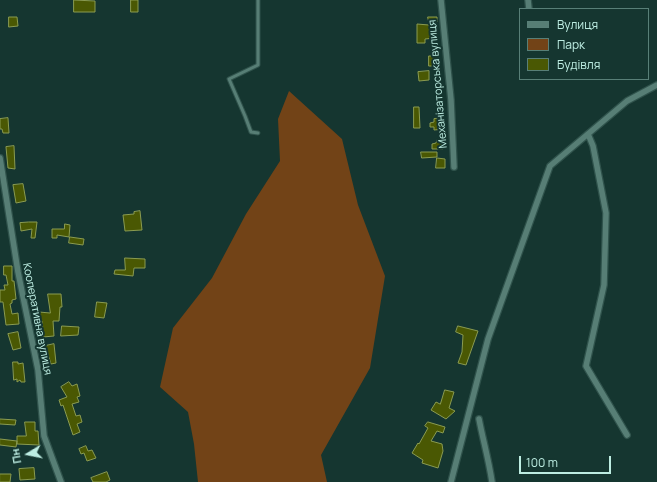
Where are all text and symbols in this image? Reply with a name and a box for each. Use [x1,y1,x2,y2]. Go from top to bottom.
legend [519,8,649,80]
text: Вулиця [557,16,598,33]
street label: Механізаторська вулиця [426,19,450,149]
text: Парк [557,36,585,53]
text: Будівля [557,56,600,73]
street label: Кооперативна вулиця [20,262,54,376]
north arrow [8,434,48,474]
text: Пн [7,448,24,465]
scale bar [521,448,613,474]
text: 100 m [526,454,558,471]

